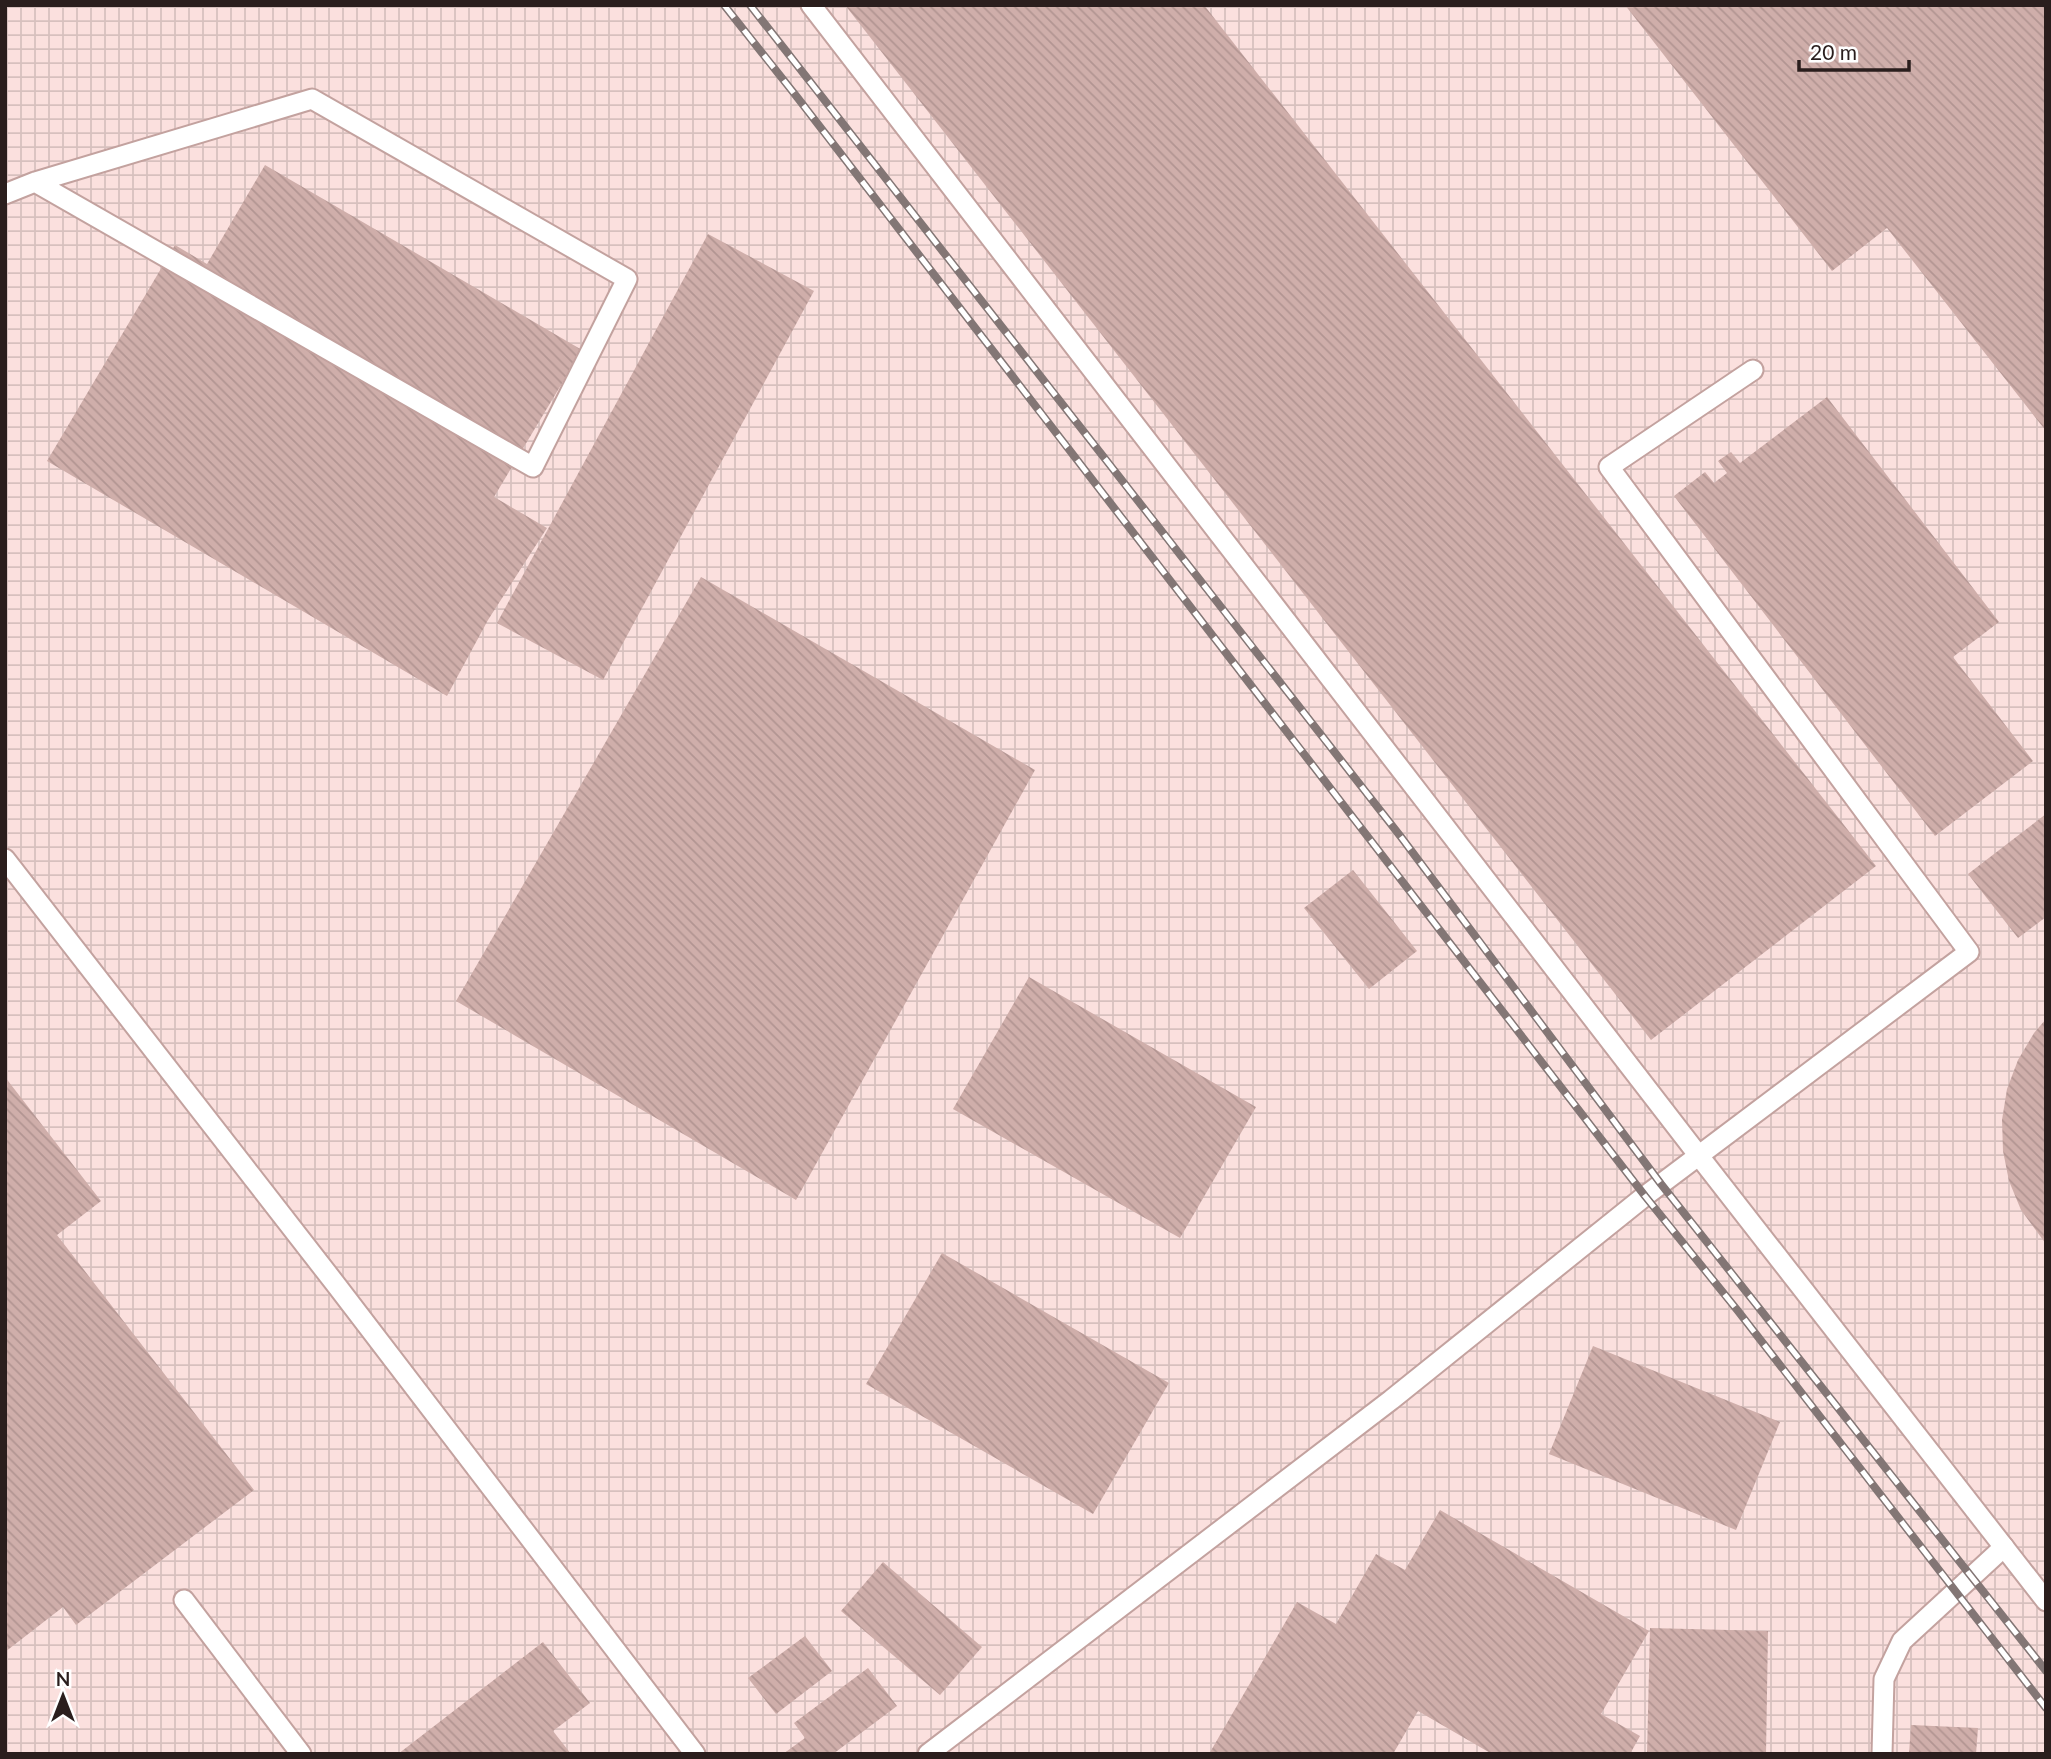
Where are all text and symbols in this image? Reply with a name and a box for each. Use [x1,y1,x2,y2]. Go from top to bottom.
scale bar [1799,28,1909,72]
text: 20 m [1810,39,1857,64]
north arrow [28,1661,98,1731]
text: N [56,1667,70,1690]

